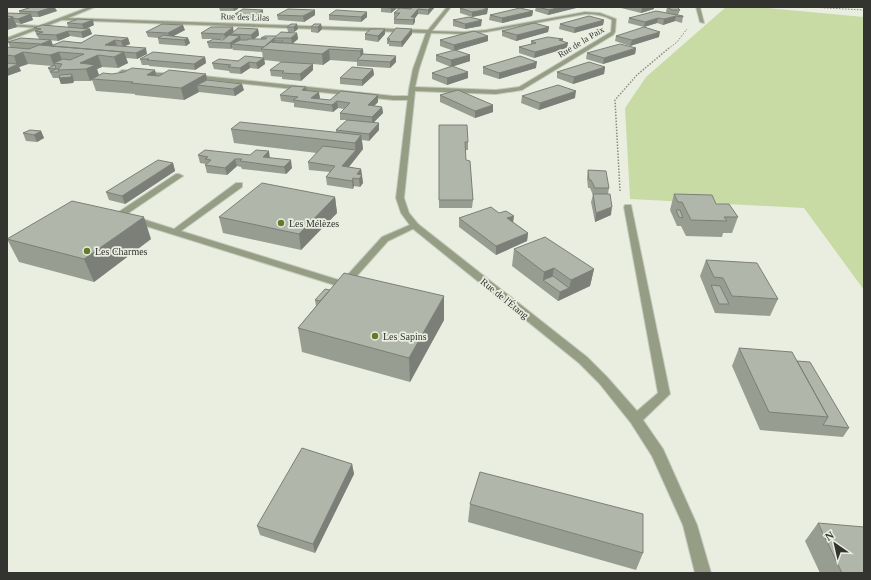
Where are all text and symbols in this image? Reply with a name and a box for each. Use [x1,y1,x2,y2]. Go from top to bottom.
street label: Rue des Lilas [220,11,270,23]
street label: Rue de la Paix [556,24,606,60]
marker: Les Mélèzes [276,218,286,228]
place label: Les Mélèzes [289,218,339,229]
marker: Les Charmes [82,246,92,256]
place label: Les Charmes [95,246,148,257]
street label: Rue de l'Étang [479,276,531,321]
marker: Les Sapins [370,331,380,341]
place label: Les Sapins [383,331,427,342]
north arrow [815,524,855,564]
text: N [823,528,836,543]

